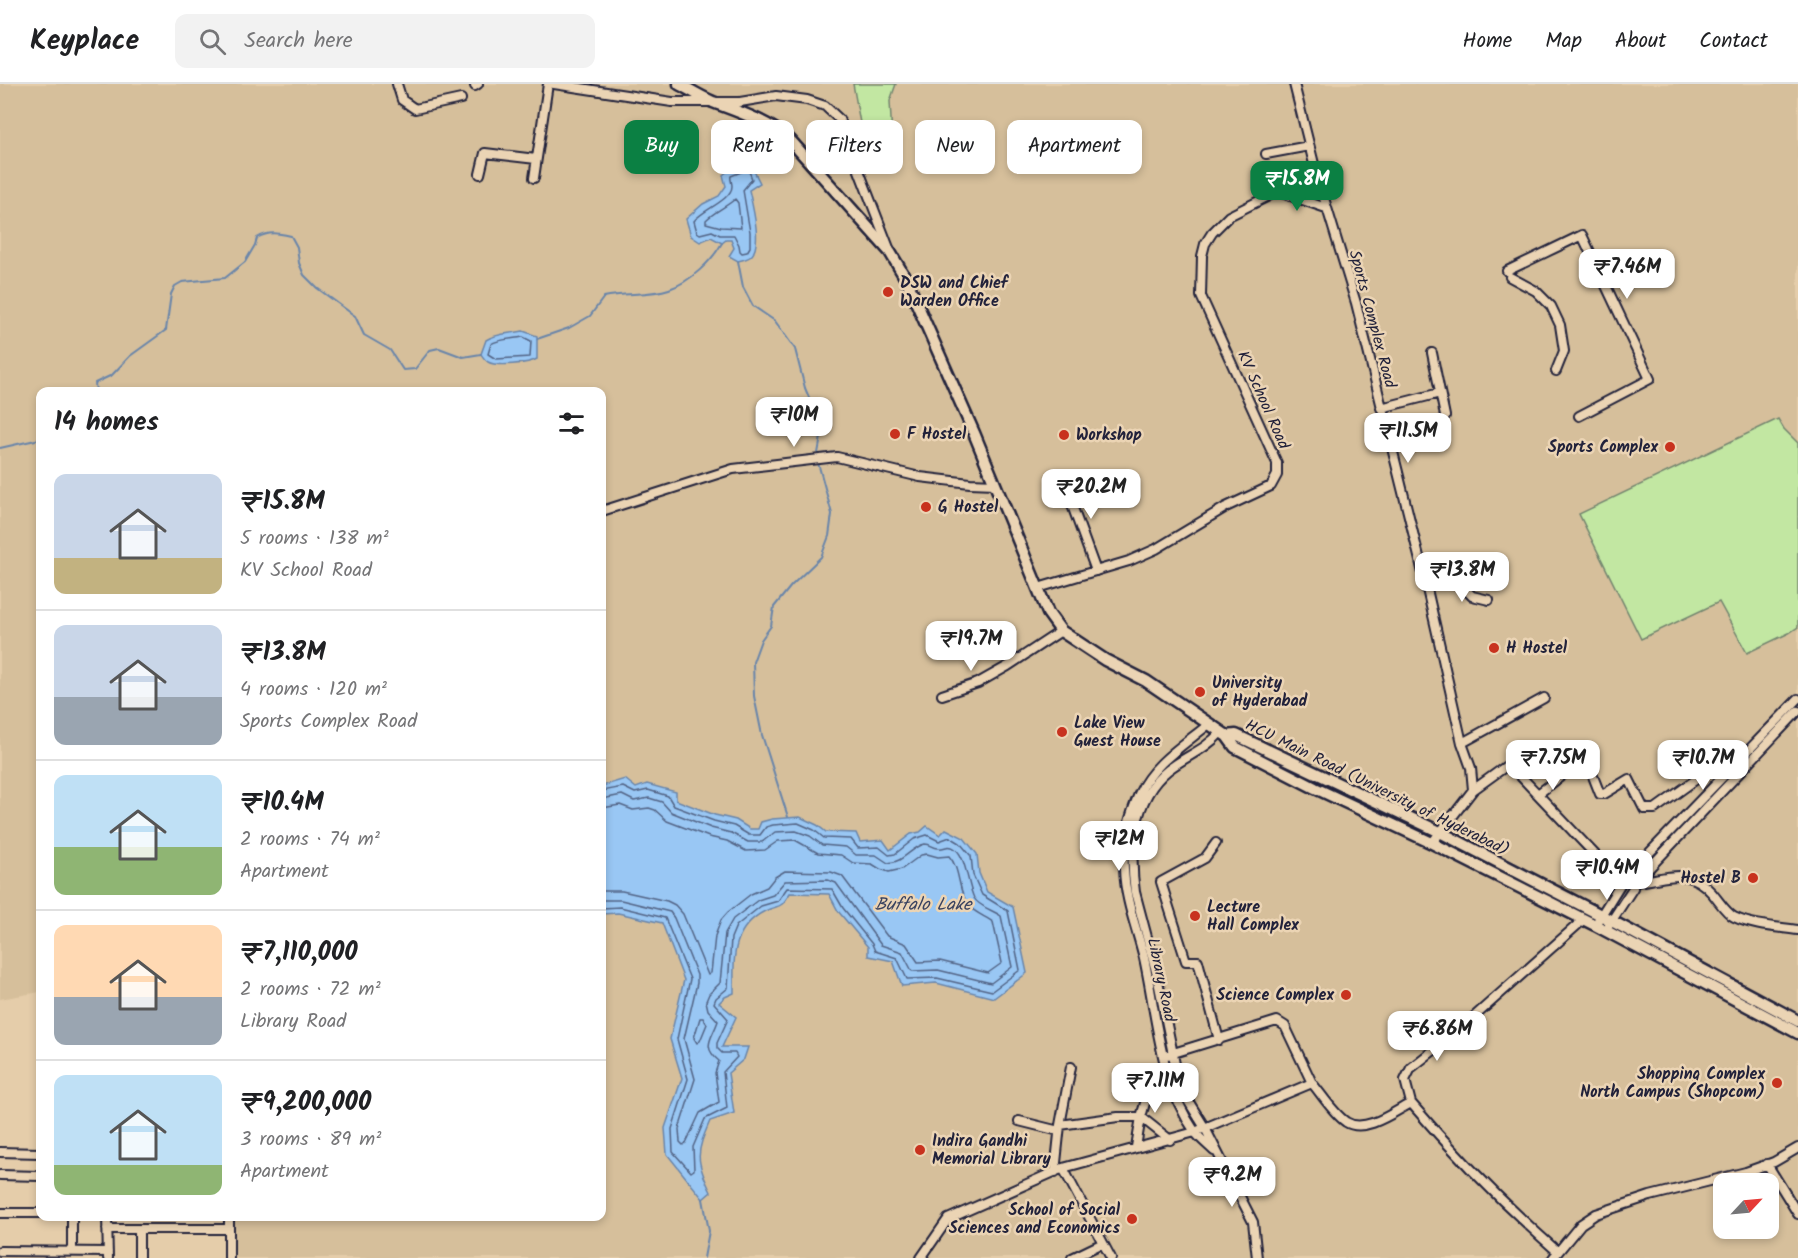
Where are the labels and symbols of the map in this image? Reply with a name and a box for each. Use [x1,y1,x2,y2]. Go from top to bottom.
pin: ₹15.8M [1248,161,1346,212]
street label: Sports Complex Road [1342,247,1403,392]
pin: ₹7.46M [1578,249,1676,300]
place label: DSW and Chief Warden Office [900,271,1010,314]
marker: DSW and Chief Warden Office [881,285,895,299]
street label: KV School Road [1230,347,1296,454]
pin: ₹10M [758,397,830,448]
pin: ₹11.5M [1359,413,1457,464]
place label: F Hostel [907,422,967,447]
place label: Workshop [1076,423,1142,448]
marker: F Hostel [888,427,902,441]
marker: Workshop [1057,428,1071,442]
place label: Sports Complex [1548,435,1658,460]
marker: Sports Complex [1663,440,1677,454]
pin: ₹20.2M [1042,469,1140,520]
place label: G Hostel [938,495,999,520]
marker: G Hostel [919,500,933,514]
pin: ₹13.8M [1413,552,1511,603]
pin: ₹19.7M [922,621,1020,672]
place label: H Hostel [1506,636,1568,661]
marker: H Hostel [1487,641,1501,655]
place label: University of Hyderabad [1212,671,1308,714]
marker: University of Hyderabad [1193,685,1207,699]
place label: Lake View Guest House [1074,711,1161,754]
street label: HCU Main Road (University of Hyderabad) [1241,713,1513,863]
marker: Lake View Guest House [1055,725,1069,739]
pin: ₹7.75M [1504,740,1602,791]
pin: ₹10.7M [1654,740,1752,791]
pin: ₹12M [1083,821,1155,872]
pin: ₹10.4M [1558,850,1656,901]
place label: Hostel B [1680,866,1741,891]
marker: Hostel B [1746,871,1760,885]
water label: Buffalo Lake [875,891,973,920]
place label: Lecture Hall Complex [1207,895,1299,938]
marker: Lecture Hall Complex [1188,909,1202,923]
street label: Library Road [1140,936,1182,1025]
place label: Science Complex [1216,983,1334,1008]
marker: Science Complex [1339,988,1353,1002]
pin: ₹6.86M [1388,1011,1486,1062]
place label: Shopping Complex North Campus (Shopcom) [1580,1062,1765,1105]
pin: ₹7.11M [1106,1063,1204,1114]
marker: Shopping Complex North Campus (Shopcom) [1770,1076,1784,1090]
place label: Indira Gandhi Memorial Library [932,1129,1052,1172]
marker: Indira Gandhi Memorial Library [913,1143,927,1157]
pin: ₹9.2M [1190,1157,1274,1208]
north arrow [1713,1173,1779,1239]
place label: School of Social Sciences and Economics [949,1198,1121,1241]
marker: School of Social Sciences and Economics [1125,1212,1139,1226]

